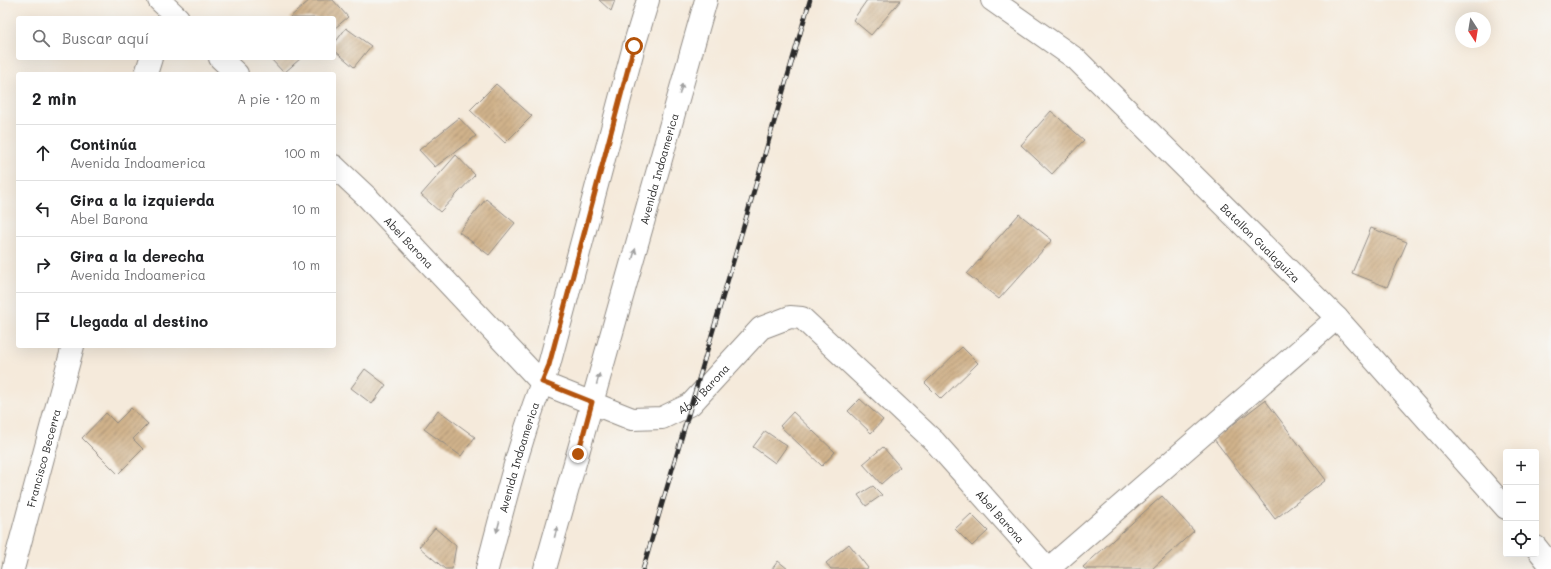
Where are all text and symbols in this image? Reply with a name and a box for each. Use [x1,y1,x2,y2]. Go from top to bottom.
north arrow [1455,12,1491,48]
search box [16,16,336,60]
icon: search [30,27,52,49]
text: Buscar aquí [62,28,149,48]
route start [625,37,643,55]
one-way arrow [678,83,684,95]
text: 2 min [32,87,77,109]
text: A pie · 120 m [237,90,320,107]
street label: Avenida Indoamerica [635,111,681,226]
text: Continúa [70,134,137,154]
icon: ahead [32,142,54,164]
text: 100 m [284,144,320,161]
text: Avenida Indoamerica [70,154,206,171]
text: Gira a la izquierda [70,190,215,210]
icon: left [32,198,54,220]
text: 10 m [292,200,320,217]
street label: Batallon Gualaguiza [1218,200,1304,285]
text: Abel Barona [70,210,148,227]
street label: Abel Barona [381,213,438,271]
text: Gira a la derecha [70,246,204,266]
one-way arrow [631,248,637,261]
icon: right [32,254,54,276]
text: 10 m [292,256,320,273]
text: Avenida Indoamerica [70,266,206,283]
icon: arrive [32,310,54,332]
text: Llegada al destino [70,311,208,331]
street label: Abel Barona [675,360,732,417]
one-way arrow [595,373,601,385]
street label: Avenida Indoamerica [495,400,542,514]
street label: Francisco Becerra [22,407,63,509]
route end [569,445,587,463]
map controls [1503,449,1539,557]
button: + [1503,449,1539,485]
button: − [1503,485,1539,521]
street label: Abel Barona [973,486,1029,546]
one-way arrow [495,521,501,533]
button: locate [1503,521,1539,557]
one-way arrow [553,525,559,538]

